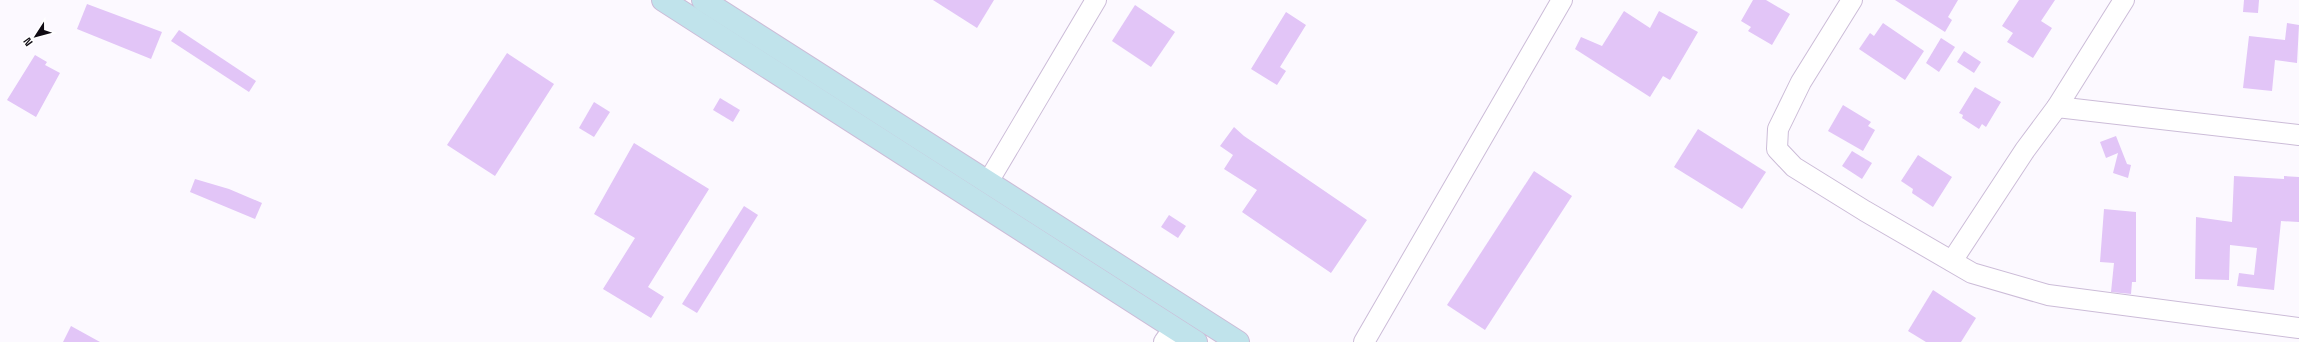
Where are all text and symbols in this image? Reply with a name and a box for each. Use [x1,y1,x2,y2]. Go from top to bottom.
north arrow [16,16,56,56]
text: N [20,35,36,49]

